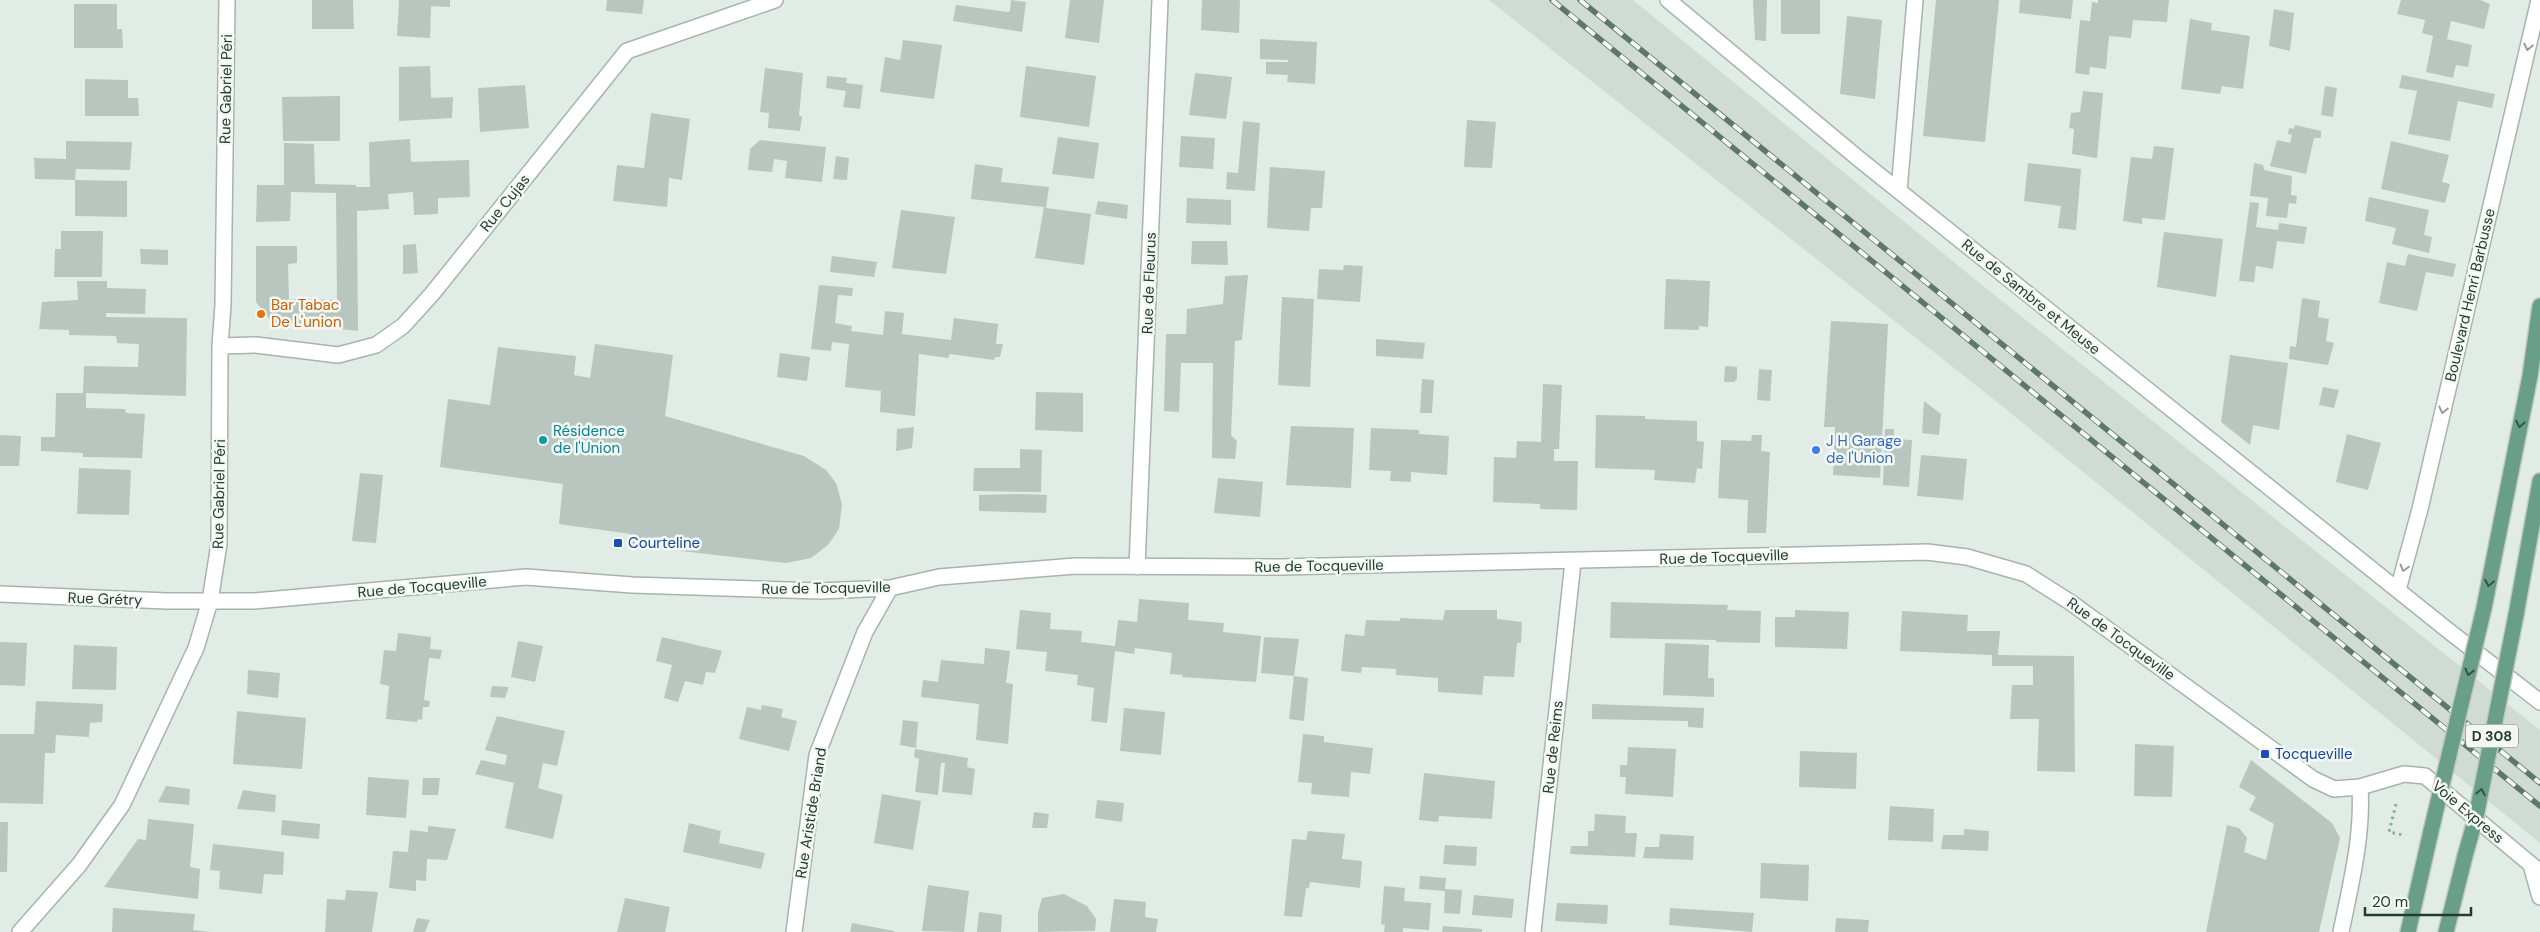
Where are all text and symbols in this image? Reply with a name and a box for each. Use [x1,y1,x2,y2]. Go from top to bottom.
street label: Rue Gabriel Péri [215,34,237,144]
one-way arrow [2523,43,2534,52]
street label: Rue Cujas [476,170,534,236]
street label: Boulevard Henri Barbusse [2440,206,2500,384]
street label: Rue de Fleurus [1137,232,1161,334]
street label: Rue de Sambre et Meuse [1957,235,2105,359]
place label: Bar Tabac De L'union [271,295,342,332]
marker: Bar Tabac De L'union [255,308,267,320]
one-way arrow [2438,406,2449,415]
one-way arrow [2516,419,2526,428]
place label: Résidence de l'Union [553,421,625,458]
place label: J H Garage de l'Union [1826,431,1902,468]
marker: Résidence de l'Union [537,434,549,446]
street label: Rue Gabriel Péri [208,439,230,549]
marker: J H Garage de l'Union [1810,444,1822,456]
place label: Courteline [628,533,700,553]
marker: Courteline [612,537,624,549]
street label: Rue de Tocqueville [1659,545,1789,569]
street label: Rue de Tocqueville [1254,555,1384,577]
one-way arrow [2399,563,2409,571]
street label: Rue de Tocqueville [357,571,487,603]
street label: Rue de Tocqueville [761,577,891,599]
one-way arrow [2485,579,2495,588]
street label: Rue Grétry [67,588,143,610]
street label: Rue de Tocqueville [2063,593,2179,685]
one-way arrow [2464,668,2475,677]
street label: Rue de Reims [1538,700,1568,794]
road number: D 308 [2466,724,2518,748]
place label: Tocqueville [2275,744,2352,764]
street label: Rue Aristide Briand [791,746,831,880]
marker: Tocqueville [2259,748,2271,760]
street label: Voie Express [2428,776,2508,848]
one-way arrow [2475,787,2485,796]
scale bar [2365,884,2471,916]
text: 20 m [2372,892,2408,912]

